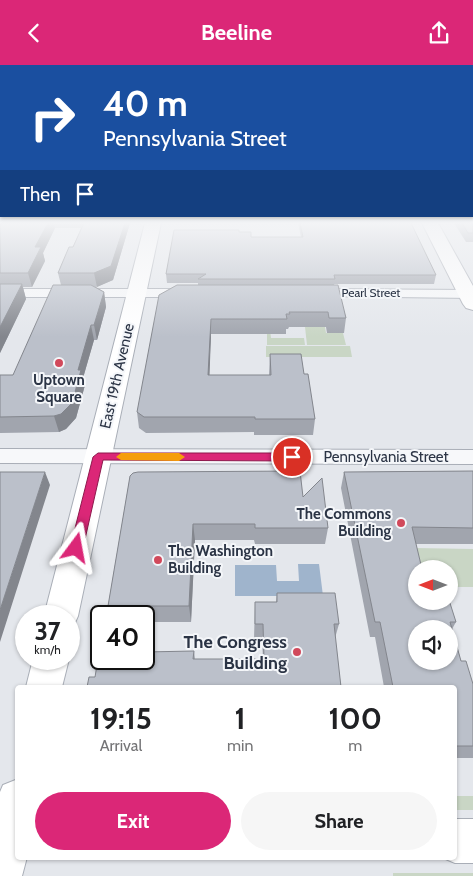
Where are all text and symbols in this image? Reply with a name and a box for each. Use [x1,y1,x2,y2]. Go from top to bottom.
icon: back [20,19,48,47]
text: Beeline [201,19,272,46]
icon: share [425,19,453,47]
text: 40 m [103,82,188,125]
icon: right [20,85,85,150]
text: Pennsylvania Street [103,125,287,152]
icon: arrive [71,180,99,208]
text: Then [20,183,61,206]
street label: Pearl Street [342,285,400,300]
street label: East 19th Avenue [96,321,138,430]
marker: Uptown Square [53,357,65,369]
place label: Uptown Square [33,371,85,406]
pin [271,436,313,478]
icon: arrive [278,443,306,471]
street label: Pennsylvania Street [323,448,449,466]
place label: The Commons Building [297,505,391,540]
marker: The Commons Building [395,517,407,529]
position arrow [49,521,101,573]
place label: The Washington Building [168,542,273,577]
marker: The Washington Building [152,554,164,566]
north arrow [408,560,458,610]
map controls [408,560,458,670]
speed limit sign: 40 [90,605,155,670]
text: 37 [34,616,61,646]
button: sound [408,620,458,670]
place label: The Congress Building [184,631,287,674]
text: km/h [34,642,61,657]
marker: The Congress Building [291,646,303,658]
text: 19:15 [90,700,152,737]
text: 1 [235,700,246,737]
text: 100 [328,700,382,737]
text: Arrival [100,736,142,755]
text: min [227,736,253,755]
text: m [348,736,362,755]
button: Exit [35,792,231,850]
button: Share [241,792,437,850]

